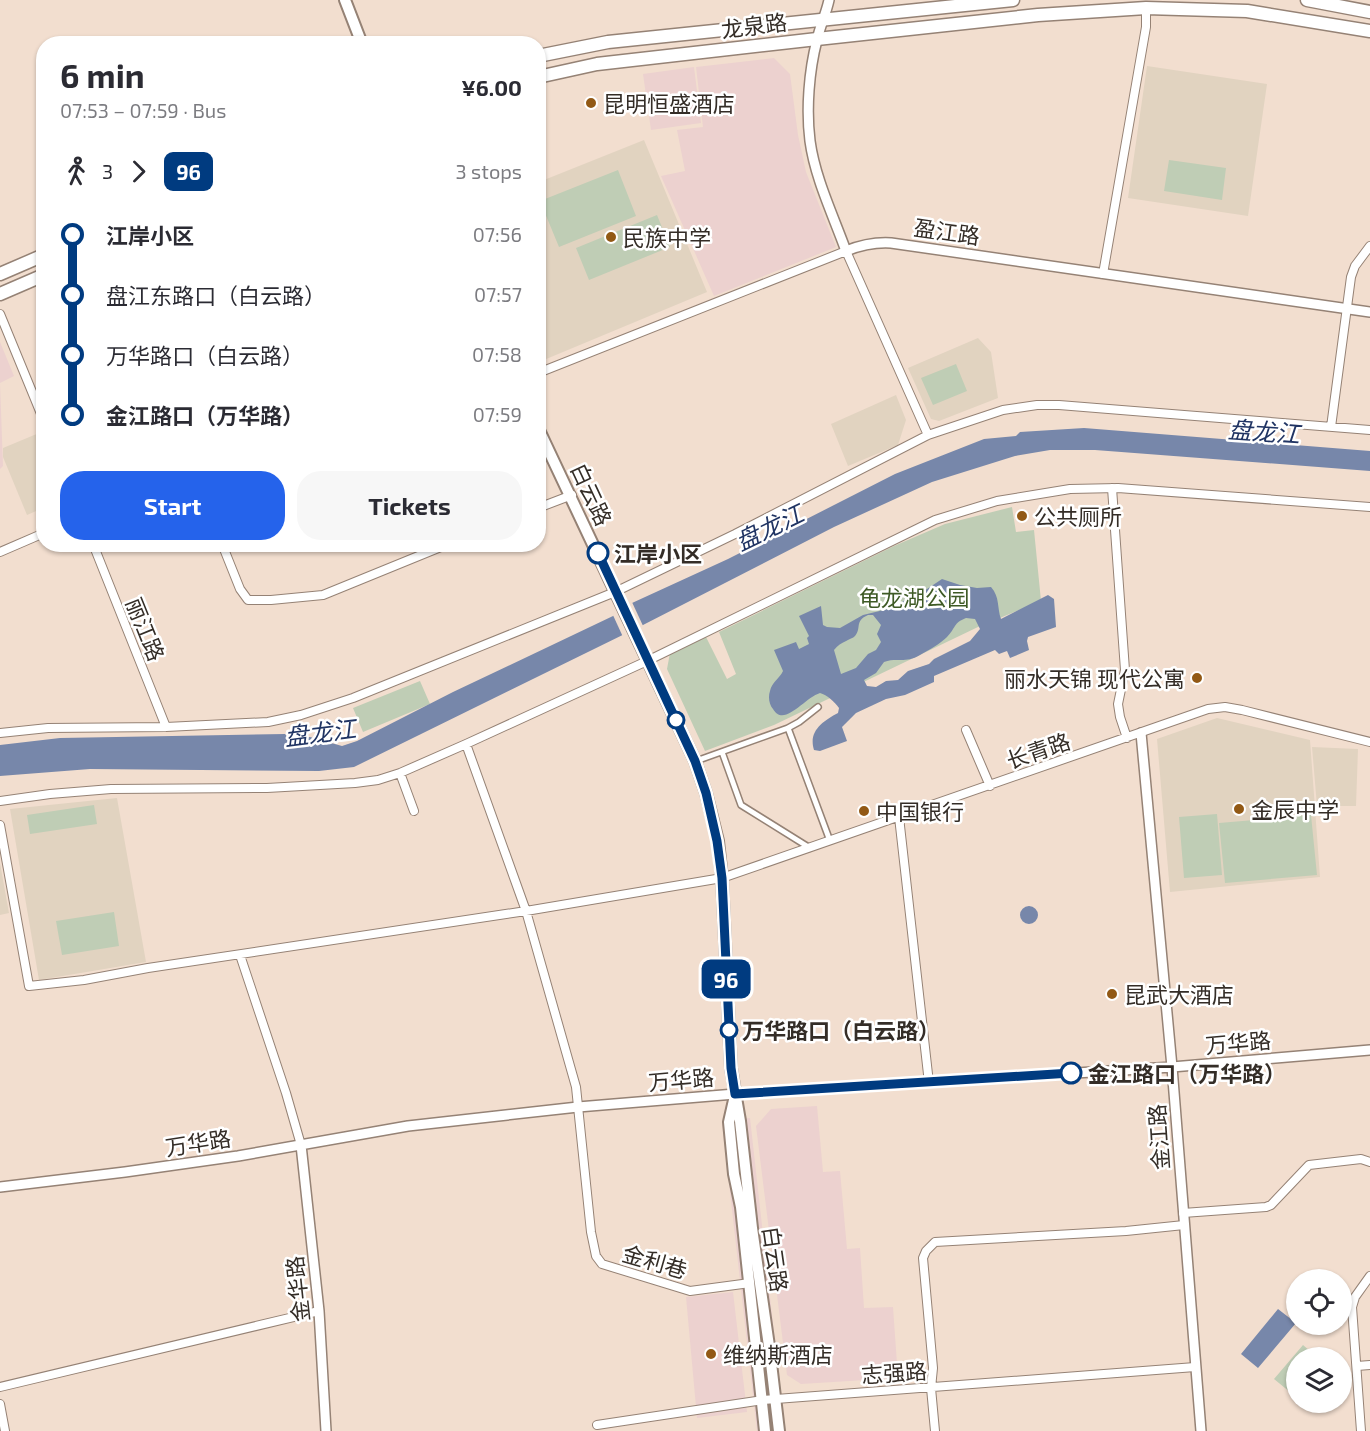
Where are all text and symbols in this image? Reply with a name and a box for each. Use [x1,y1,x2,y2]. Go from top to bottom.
street label: 龙泉路 [720,8,788,42]
text: 6 min [60,55,145,95]
text: ¥6.00 [461,74,522,100]
place label: 昆明恒盛酒店 [603,90,735,116]
marker: 昆明恒盛酒店 [584,96,598,110]
text: 07:53 – 07:59 · Bus [60,98,226,122]
icon: walk [60,155,93,188]
icon: forward [122,155,155,188]
text: 3 [102,159,113,183]
text: 96 [176,159,201,184]
text: 3 stops [456,159,522,183]
street label: 盈江路 [913,214,981,248]
text: 江岸小区 [106,222,194,248]
text: 07:56 [473,222,522,246]
place label: 民族中学 [623,224,711,250]
marker: 民族中学 [604,230,618,244]
text: 盘江东路口（白云路） [106,282,326,308]
text: 07:57 [474,282,522,306]
text: 万华路口（白云路） [106,342,304,368]
text: 07:58 [472,342,522,366]
text: 金江路口（万华路） [106,402,304,428]
text: 07:59 [473,402,522,426]
water label: 盘龙江 [1227,414,1304,448]
street label: 白云路 [566,459,618,529]
button: Start [60,471,285,540]
button: Tickets [297,471,522,540]
water label: 盘龙江 [730,497,810,556]
place label: 公共厕所 [1034,503,1122,529]
marker: 公共厕所 [1015,509,1029,523]
place label: 江岸小区 [614,540,702,566]
marker: 江岸小区 [587,542,609,564]
park label: 龟龙湖公园 [859,584,969,610]
street label: 丽江路 [122,594,170,664]
place label: 丽水天锦 现代公寓 [1004,665,1185,691]
marker: 丽水天锦 现代公寓 [1190,671,1204,685]
unlabelled marker [667,711,685,729]
water label: 盘龙江 [283,713,360,751]
street label: 长青路 [1003,727,1073,773]
place label: 金辰中学 [1251,796,1339,822]
place label: 中国银行 [876,798,964,824]
marker: 金辰中学 [1232,802,1246,816]
marker: 中国银行 [857,804,871,818]
line badge: 96 [699,960,753,998]
text: 96 [714,967,738,992]
place label: 昆武大酒店 [1124,981,1234,1007]
marker: 昆武大酒店 [1105,987,1119,1001]
place label: 万华路口（白云路） [742,1017,940,1043]
marker: 万华路口（白云路） [720,1021,738,1039]
street label: 万华路 [1204,1026,1272,1058]
place label: 金江路口（万华路） [1088,1060,1286,1086]
marker: 金江路口（万华路） [1060,1062,1082,1084]
street label: 万华路 [647,1063,715,1095]
street label: 金江路 [1143,1103,1173,1171]
street label: 万华路 [163,1124,233,1160]
street label: 白云路 [759,1225,793,1293]
street label: 金利巷 [620,1239,690,1283]
street label: 金华路 [281,1255,313,1323]
map controls [1286,1269,1352,1413]
button: locate [1286,1269,1352,1335]
place label: 维纳斯酒店 [723,1341,833,1367]
marker: 维纳斯酒店 [704,1347,718,1361]
button: layers [1286,1347,1352,1413]
street label: 志强路 [860,1357,928,1387]

